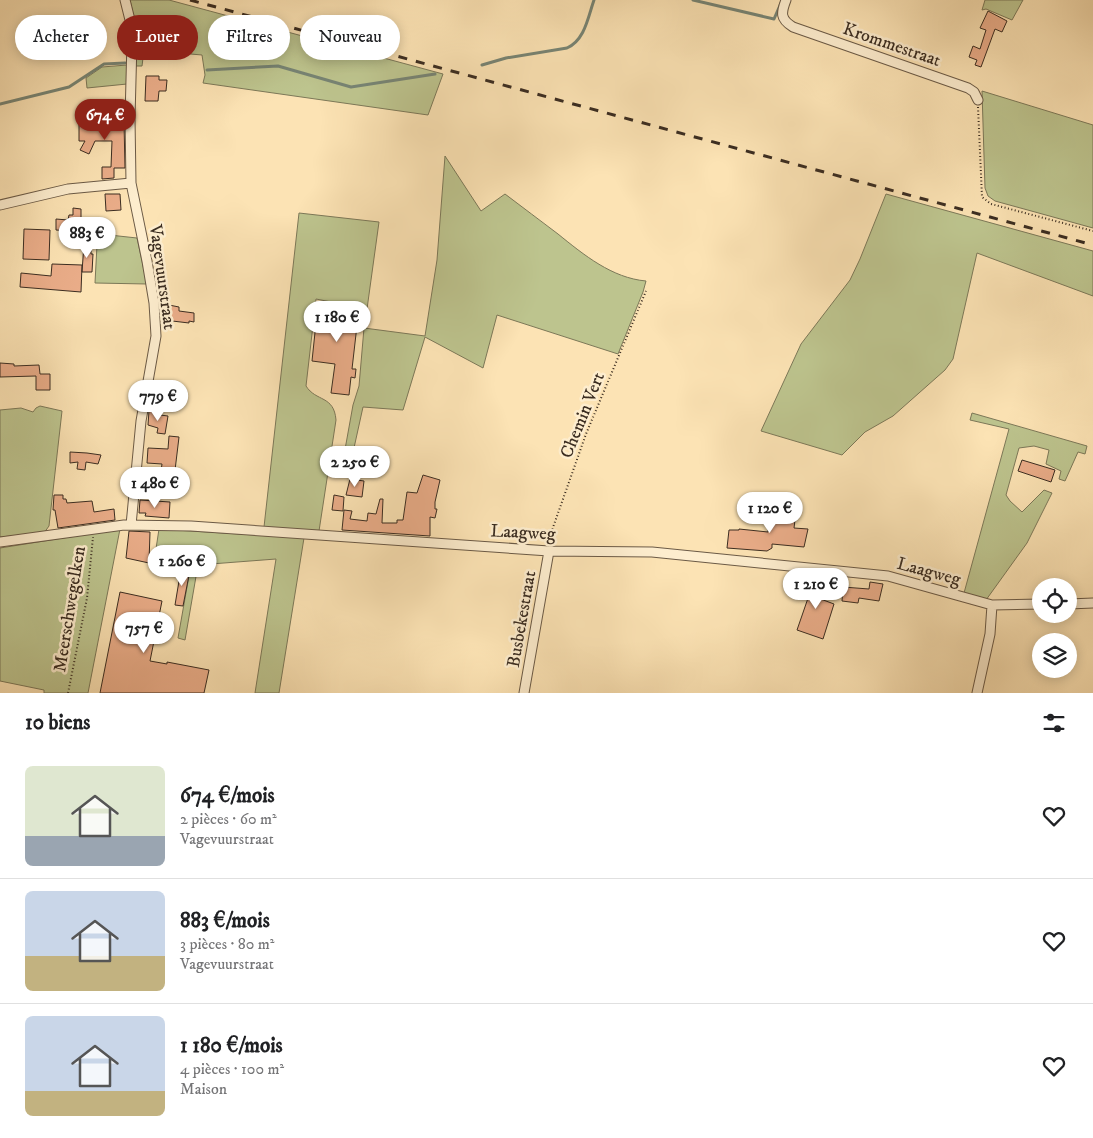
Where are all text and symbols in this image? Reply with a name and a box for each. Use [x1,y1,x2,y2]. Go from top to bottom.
chip: Acheter [15,15,107,60]
chip: Louer [117,15,198,60]
chip: Filtres [208,15,290,60]
chip: Nouveau [300,15,400,60]
street label: Krommestraat [840,18,944,72]
pin: 674 € [70,98,140,141]
text: 674 € [86,105,124,125]
pin: 883 € [52,216,122,259]
street label: Vagevuurstraat [144,222,180,331]
text: 883 € [70,223,104,243]
pin: 1 180 € [291,300,383,343]
text: 1 180 € [315,307,359,327]
street label: Chemin Vert [556,369,610,461]
pin: 779 € [123,380,193,422]
text: 779 € [139,386,177,406]
pin: 2 250 € [309,446,401,488]
text: 2 250 € [331,452,379,472]
pin: 1 480 € [109,466,201,509]
text: 1 480 € [131,473,179,493]
pin: 1 120 € [724,492,816,534]
text: 1 120 € [748,498,792,518]
street label: Laagweg [490,520,556,546]
street label: Meerschwegelken [49,544,91,674]
pin: 1 260 € [136,544,228,587]
text: 1 260 € [159,551,205,571]
street label: Laagweg [894,553,963,591]
pin: 1 210 € [770,568,862,610]
street label: Busbekestraat [503,569,541,669]
text: 1 210 € [794,574,838,594]
map controls [1032,578,1077,678]
button: locate [1032,578,1077,623]
pin: 757 € [109,612,179,654]
text: 757 € [125,618,163,638]
button: layers [1032,633,1077,678]
icon: filters [1040,709,1068,737]
text: 10 biens [25,710,90,736]
text: 674 €/mois [180,783,275,809]
icon: home [65,786,125,846]
icon: heart [1040,802,1068,830]
text: 2 pièces · 60 m² [180,809,277,829]
text: Vagevuurstraat [180,829,274,849]
text: 883 €/mois [180,908,270,934]
icon: home [65,911,125,971]
icon: heart [1040,927,1068,955]
text: 3 pièces · 80 m² [180,934,275,954]
text: Vagevuurstraat [180,954,274,974]
text: 1 180 €/mois [180,1033,283,1059]
icon: home [65,1036,125,1096]
icon: heart [1040,1052,1068,1080]
text: 4 pièces · 100 m² [180,1059,284,1079]
text: Maison [180,1079,227,1099]

